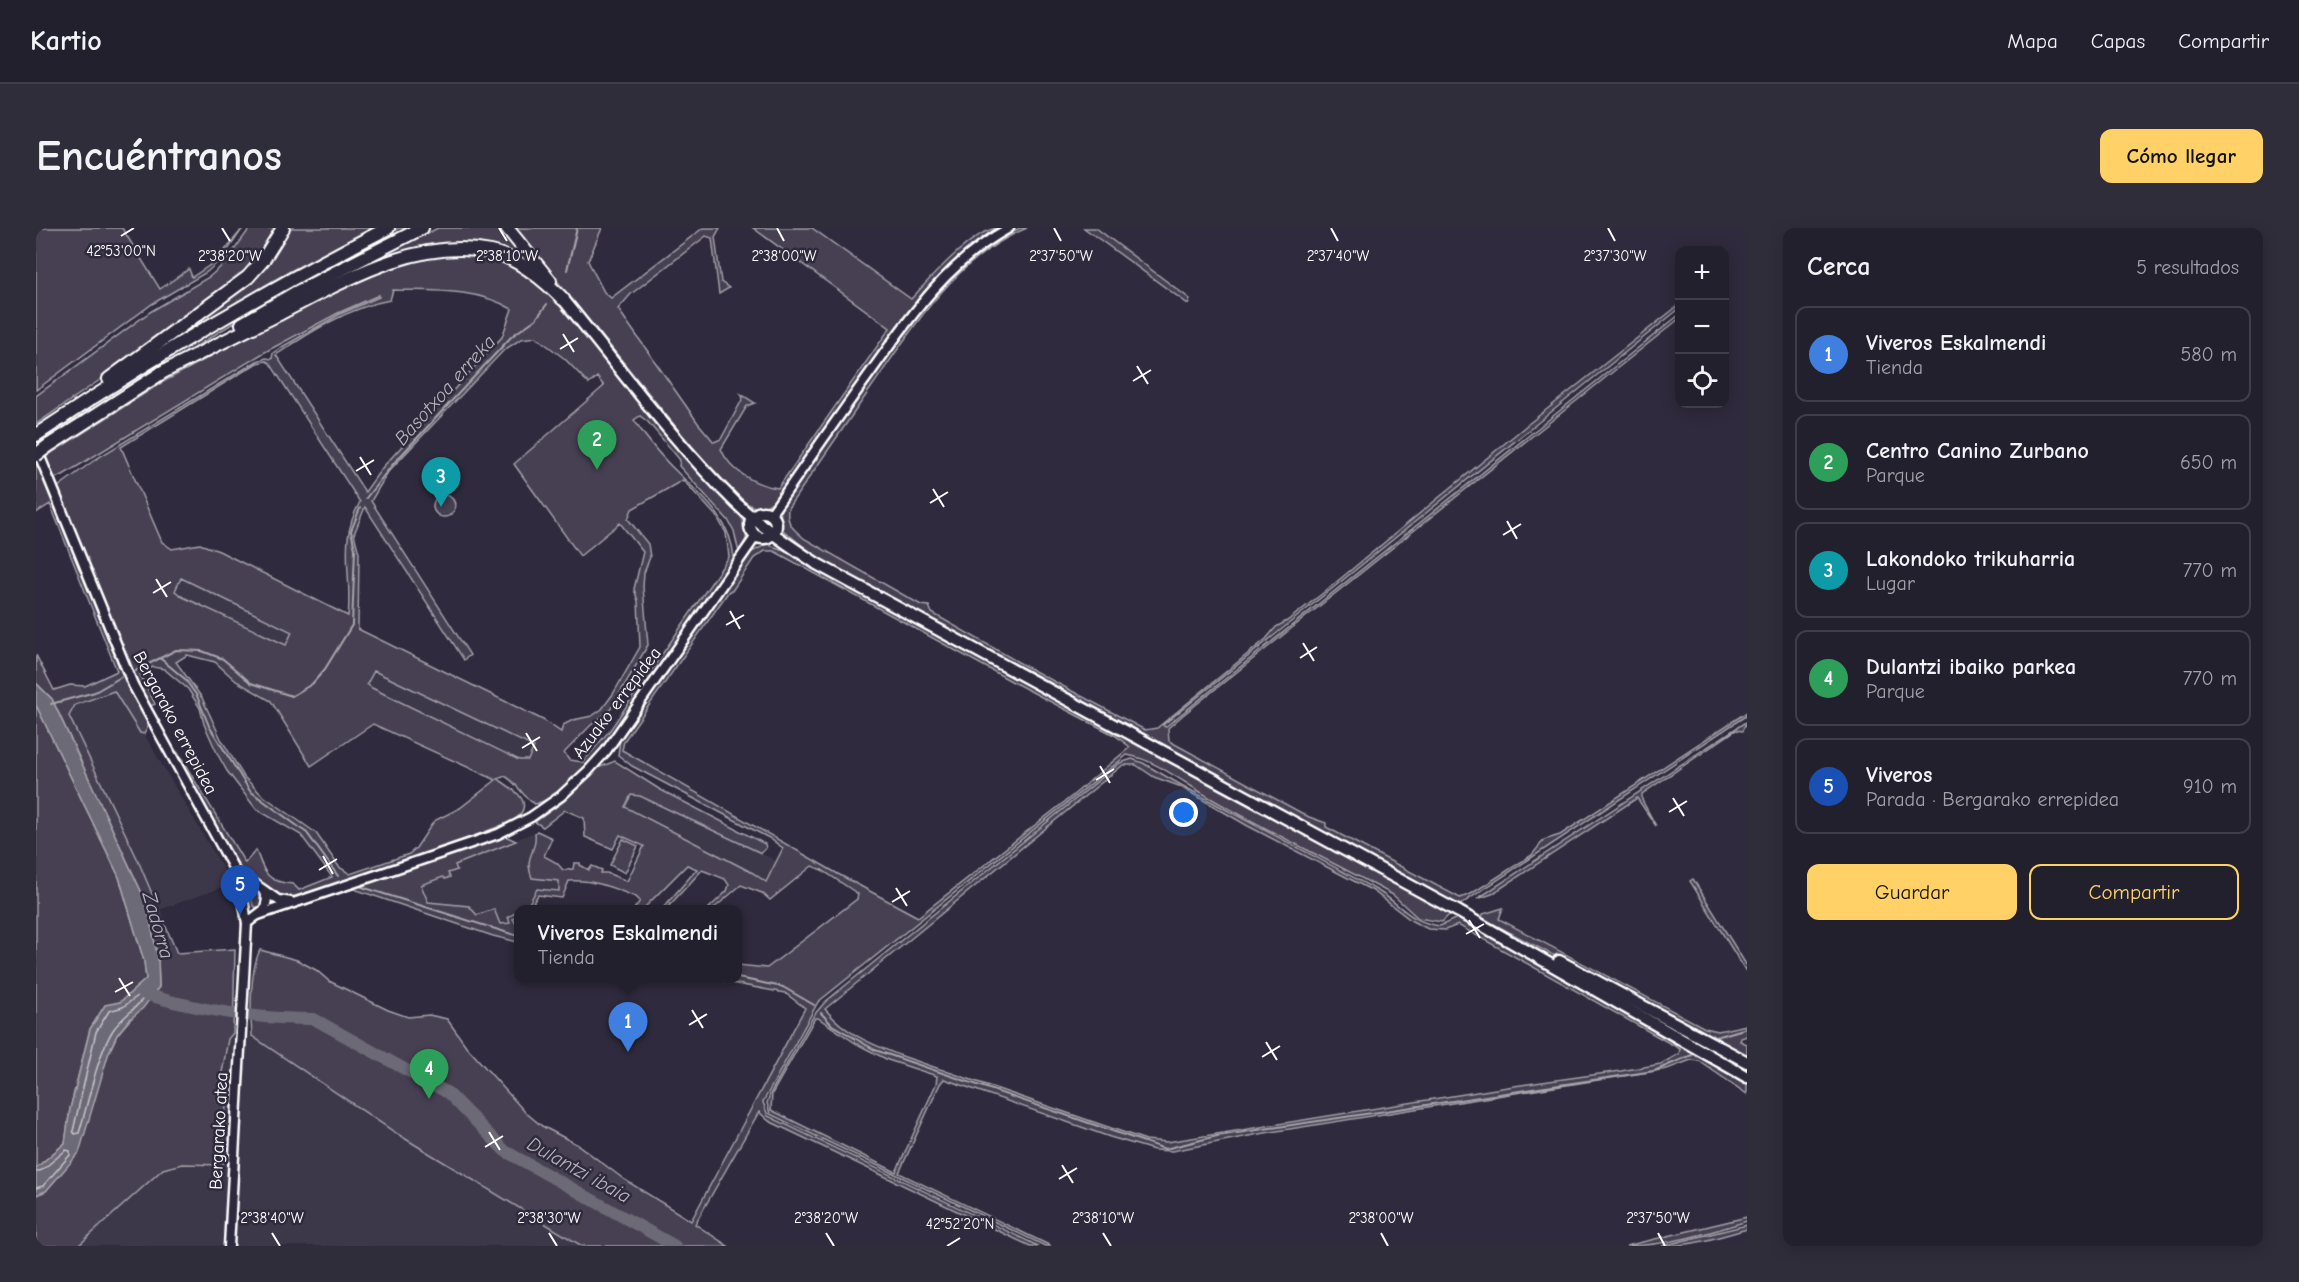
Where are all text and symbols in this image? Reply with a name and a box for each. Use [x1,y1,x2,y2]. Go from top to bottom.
text: Kartio [30,25,102,57]
text: Mapa [2007,29,2058,53]
text: Capas [2091,29,2145,53]
text: Compartir [2178,29,2269,53]
button: Cómo llegar [2100,129,2263,183]
text: Encuéntranos [36,132,282,181]
text: 42°53'00"N [86,242,156,260]
map controls [1675,246,1729,408]
button: + [1675,246,1729,300]
text: 2°38'20"W [198,247,262,265]
text: 2°38'10"W [476,247,538,265]
text: 2°38'00"W [751,247,817,265]
text: 2°37'50"W [1029,247,1093,265]
text: 2°37'40"W [1307,247,1369,265]
text: 2°37'30"W [1583,247,1647,265]
text: Cerca [1807,252,1871,282]
text: 5 resultados [2136,256,2239,279]
button: − [1675,300,1729,354]
water label: Basotxoa erreka [390,330,500,450]
text: Viveros Eskalmendi [1866,330,2046,356]
text: 1 [1825,343,1832,366]
text: 580 m [2180,343,2237,366]
button: locate [1675,354,1729,408]
text: Tienda [1866,356,1923,379]
pin: 2 [578,420,616,470]
text: Centro Canino Zurbano [1866,438,2089,464]
text: 2 [1824,451,1833,474]
text: 650 m [2180,451,2237,474]
pin: 3 [422,458,460,507]
text: Parque [1866,464,1925,487]
text: Lakondoko trikuharria [1866,546,2075,572]
text: 3 [1824,559,1833,582]
text: 770 m [2183,559,2237,582]
text: Lugar [1866,572,1915,595]
street label: Azuako errepidea [568,643,666,763]
street label: Bergarako errepidea [128,648,222,798]
text: Dulantzi ibaiko parkea [1866,654,2076,680]
text: 4 [1824,667,1833,690]
text: 770 m [2183,667,2237,690]
text: Parque [1866,680,1925,703]
text: Viveros [1866,762,1932,788]
text: 5 [1823,775,1834,798]
text: 910 m [2183,775,2237,798]
text: Parada · Bergarako errepidea [1866,788,2119,811]
your location [1169,798,1198,827]
button: Guardar [1807,864,2017,920]
button: Compartir [2029,864,2239,920]
pin: 5 [220,866,260,915]
water label: Zadorra [137,888,179,961]
popup [514,905,742,983]
text: Viveros Eskalmendi [538,920,718,946]
text: Tienda [538,946,595,969]
pin: 1 [608,1002,648,1052]
pin: 4 [410,1050,448,1099]
street label: Bergarako atea [205,1072,233,1190]
water label: Dulantzi ibaia [523,1132,635,1208]
text: 2°38'40"W [240,1209,304,1227]
text: 2°38'30"W [517,1209,581,1227]
text: 2°38'20"W [794,1209,858,1227]
text: 2°38'10"W [1072,1209,1134,1227]
text: 2°38'00"W [1348,1209,1414,1227]
text: 2°37'50"W [1626,1209,1690,1227]
text: 42°52'20"N [926,1215,994,1233]

